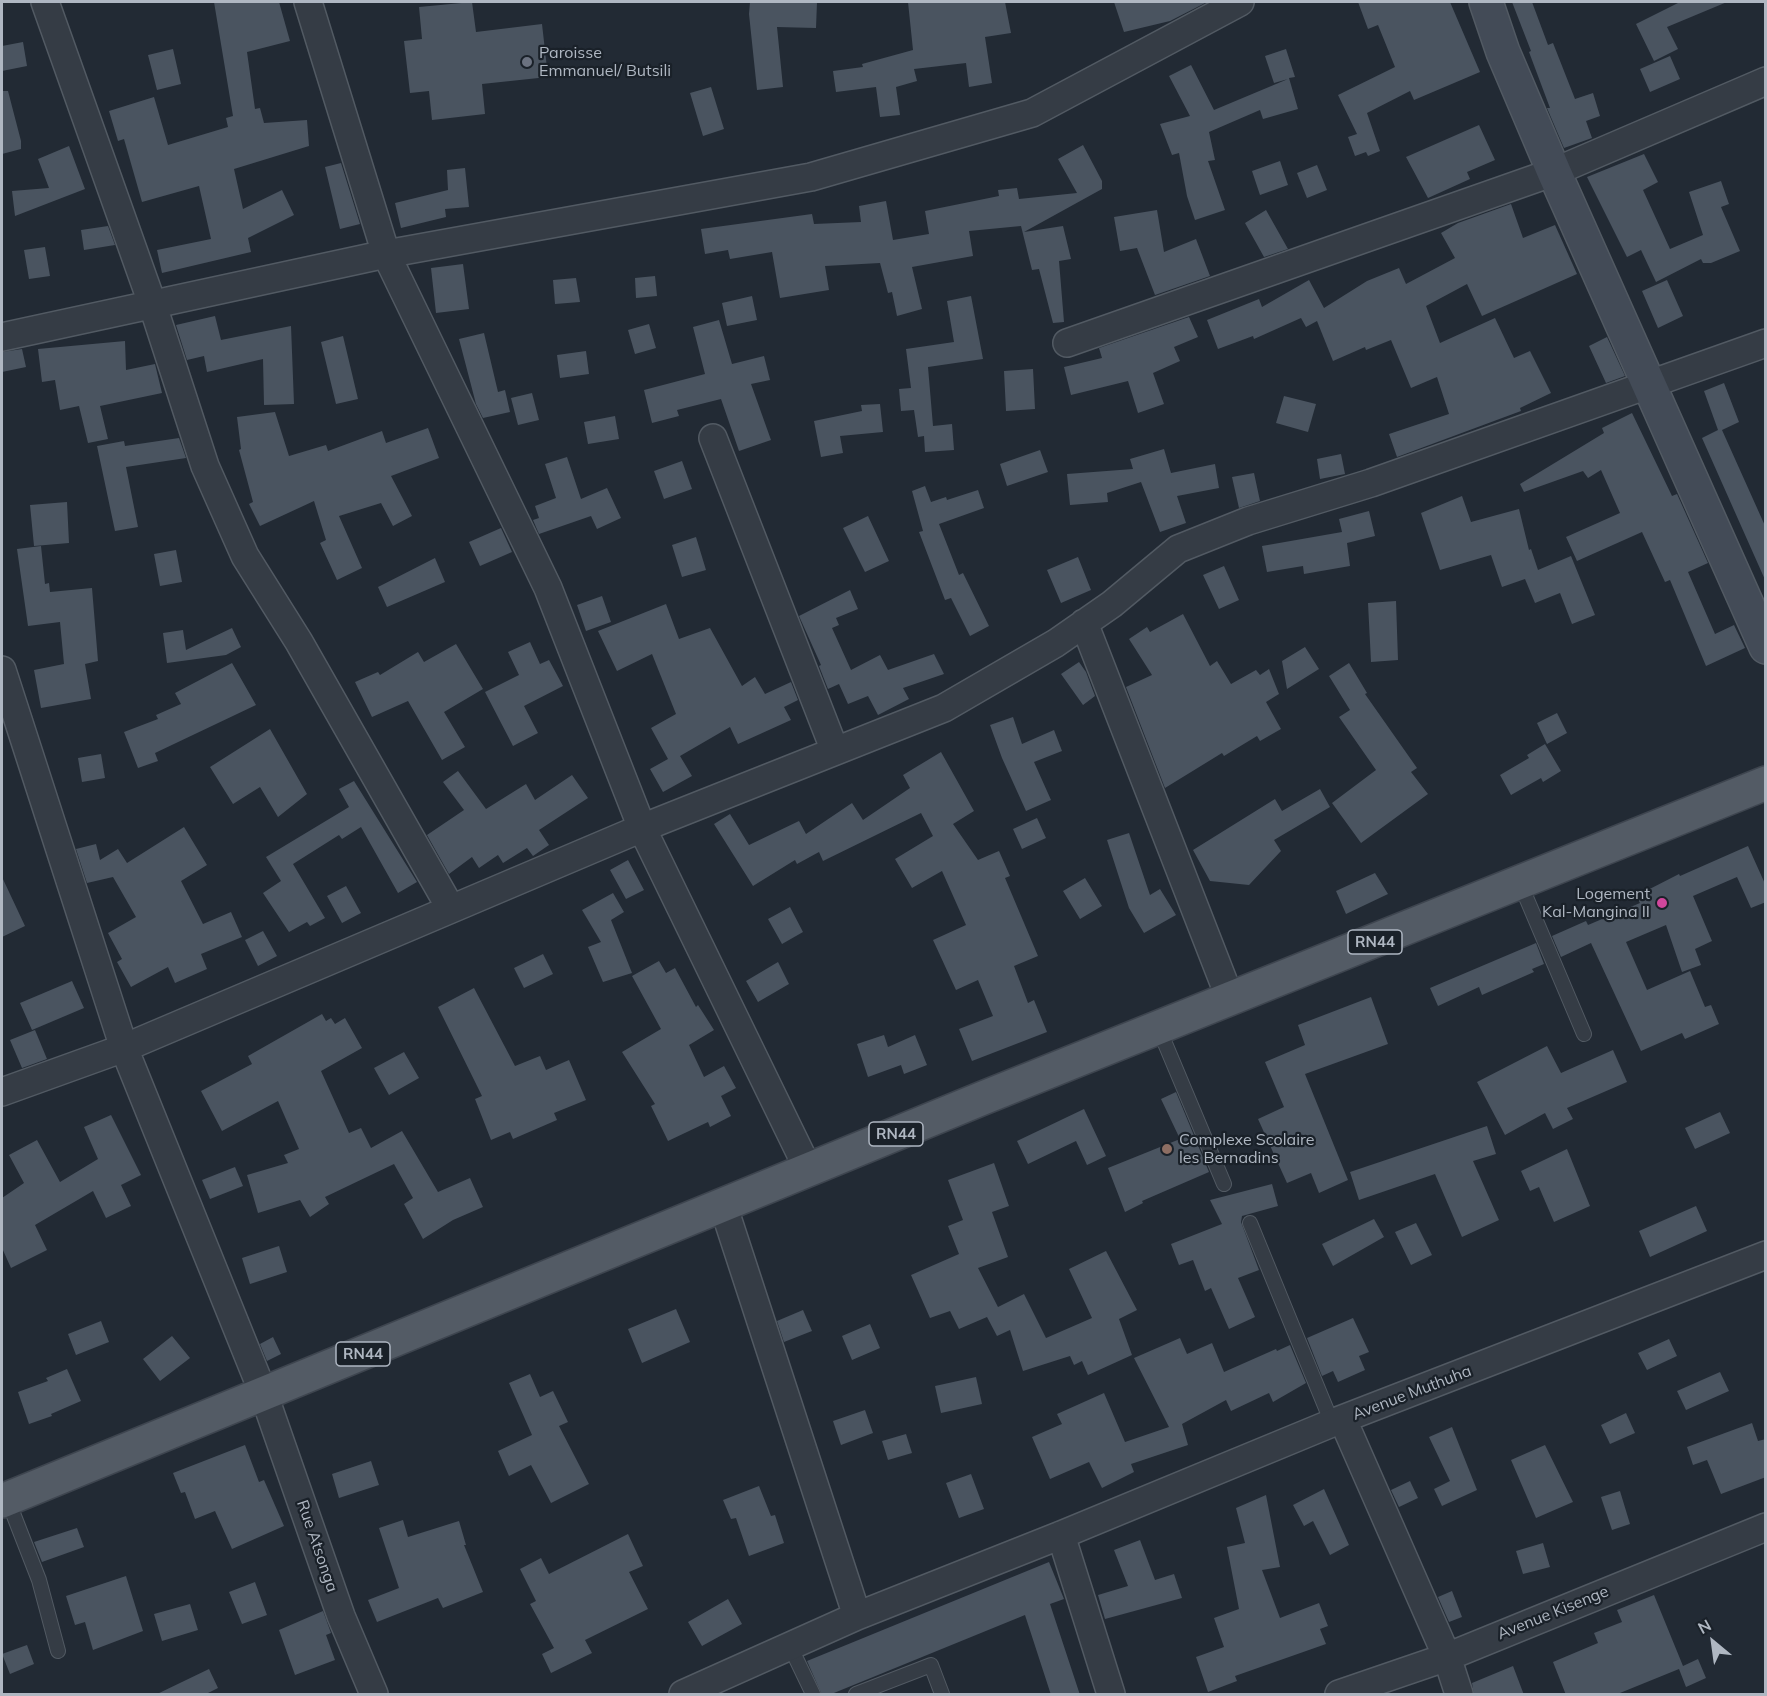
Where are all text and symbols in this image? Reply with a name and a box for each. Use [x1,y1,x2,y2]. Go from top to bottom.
place label: Paroisse Emmanuel/ Butsili [539,43,671,81]
marker: Paroisse Emmanuel/ Butsili [520,55,534,69]
place label: Logement Kal-Mangina II [1542,884,1650,922]
marker: Logement Kal-Mangina II [1655,896,1669,910]
road number: RN44 [1348,930,1402,954]
road number: RN44 [869,1122,923,1146]
place label: Complexe Scolaire les Bernadins [1179,1130,1314,1168]
marker: Complexe Scolaire les Bernadins [1160,1142,1174,1156]
road number: RN44 [336,1342,390,1366]
street label: Avenue Muthuha [1350,1361,1474,1425]
street label: Rue Atsonga [292,1497,342,1595]
street label: Avenue Kisenge [1495,1582,1611,1644]
north arrow [1683,1612,1743,1672]
text: N [1694,1615,1714,1638]

